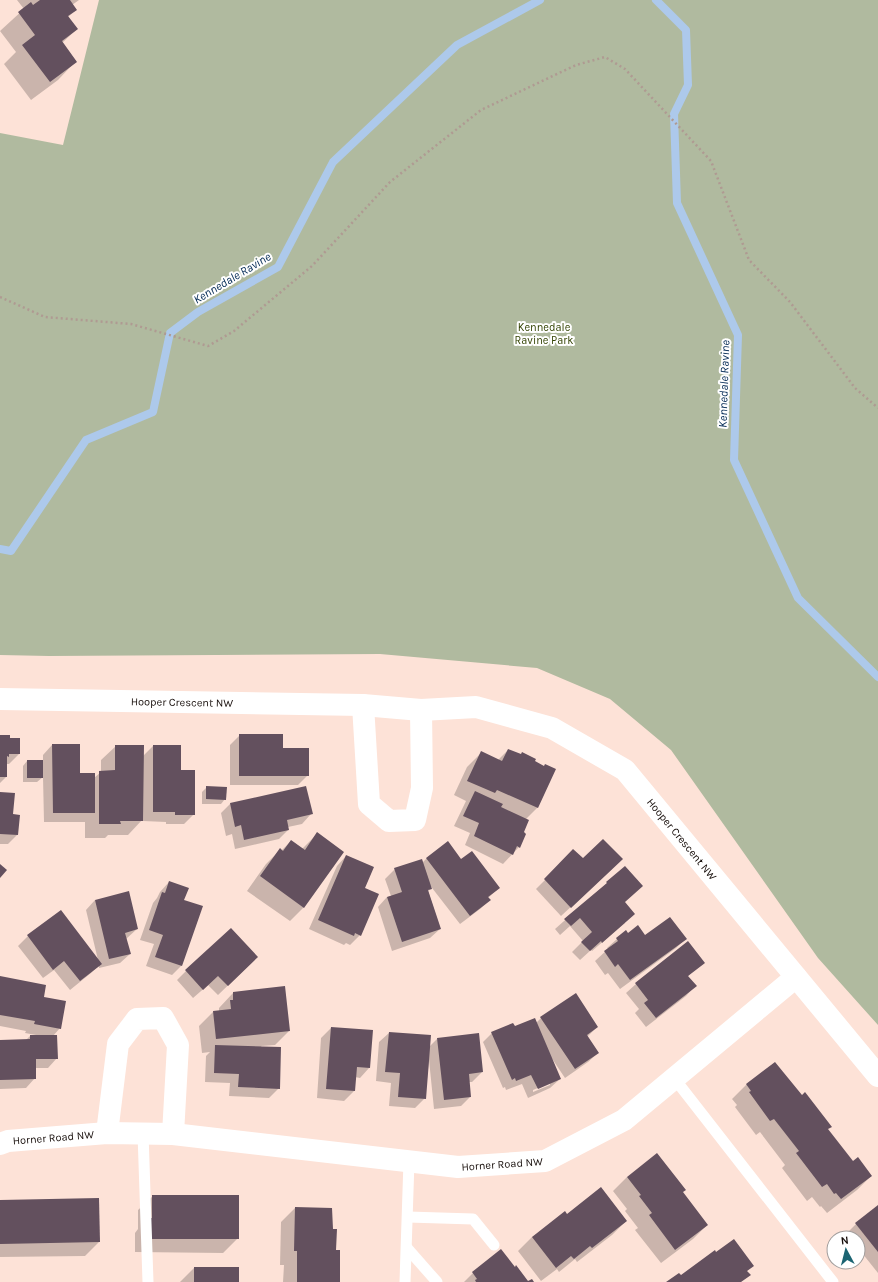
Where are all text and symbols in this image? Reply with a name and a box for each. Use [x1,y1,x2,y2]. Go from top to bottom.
water label: Kennedale Ravine [191,249,274,307]
park label: Kennedale Ravine Park [515,321,573,347]
water label: Kennedale Ravine [715,339,733,428]
street label: Hooper Crescent NW [131,695,233,710]
street label: Hooper Crescent NW [644,796,719,883]
street label: Horner Road NW [12,1128,95,1148]
street label: Horner Road NW [461,1155,543,1174]
north arrow [826,1230,866,1270]
text: N [840,1234,850,1248]

